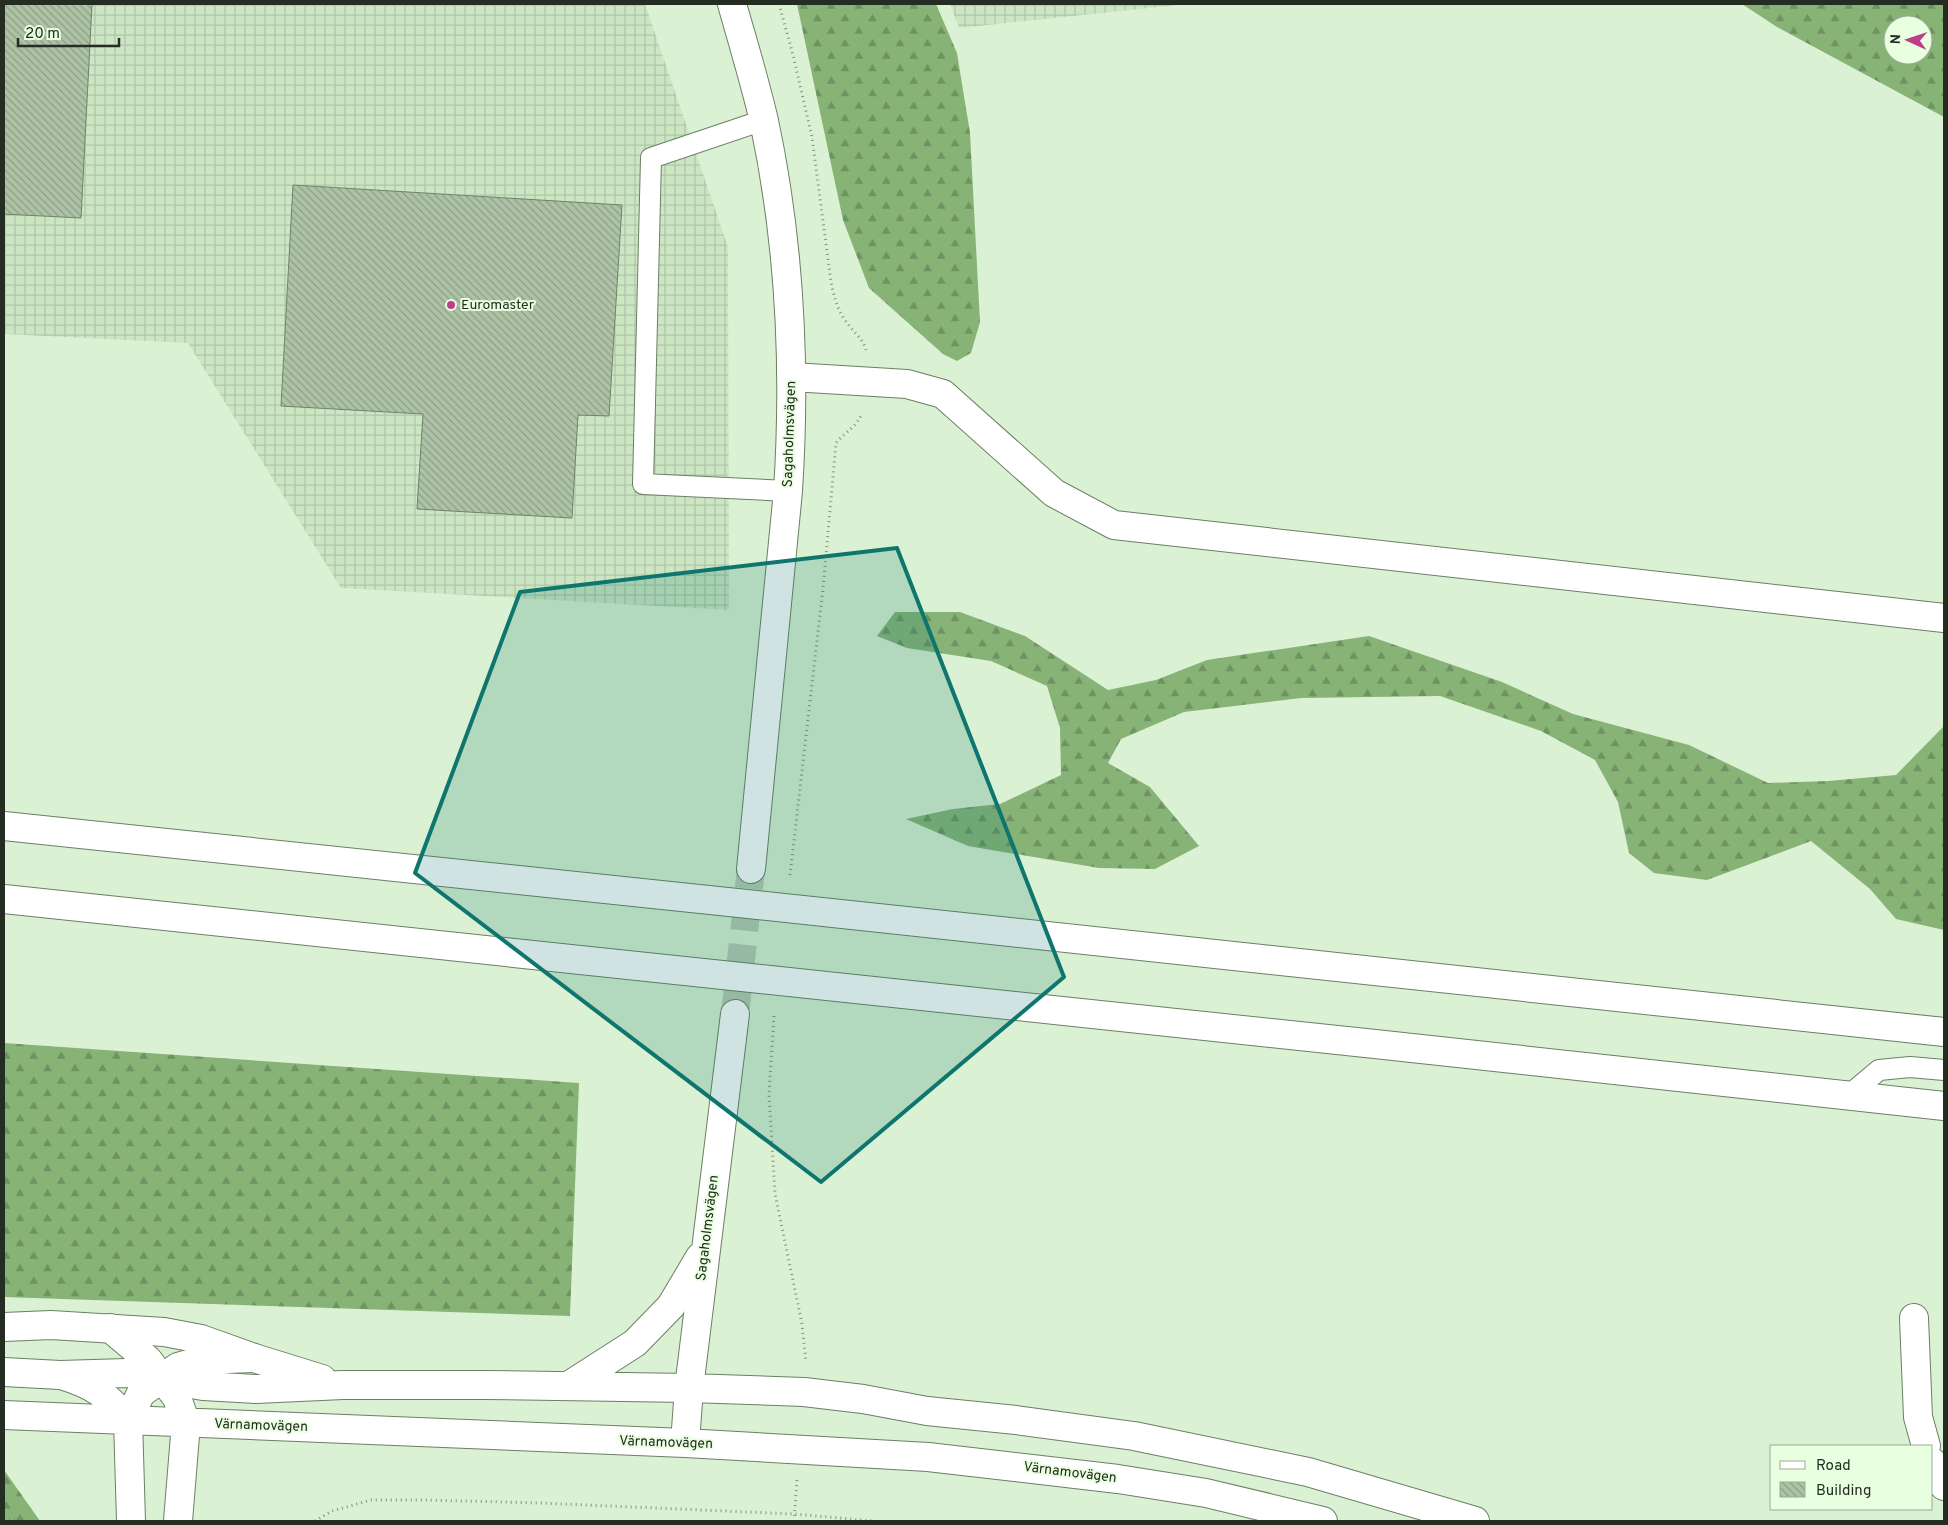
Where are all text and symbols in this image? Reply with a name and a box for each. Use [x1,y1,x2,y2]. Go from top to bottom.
scale bar [18,15,119,47]
north arrow [1883,15,1933,65]
text: 20 m [25,25,60,44]
text: N [1888,34,1905,45]
place label: Euromaster [461,297,535,314]
marker: Euromaster [445,299,457,311]
street label: Sagaholmsvägen [780,380,800,488]
street label: Sagaholmsvägen [693,1174,723,1282]
street label: Värnamovägen [214,1416,308,1436]
street label: Värnamovägen [619,1433,713,1453]
legend [1770,1445,1933,1510]
text: Road [1816,1457,1851,1476]
street label: Värnamovägen [1022,1459,1118,1487]
text: Building [1816,1482,1871,1501]

